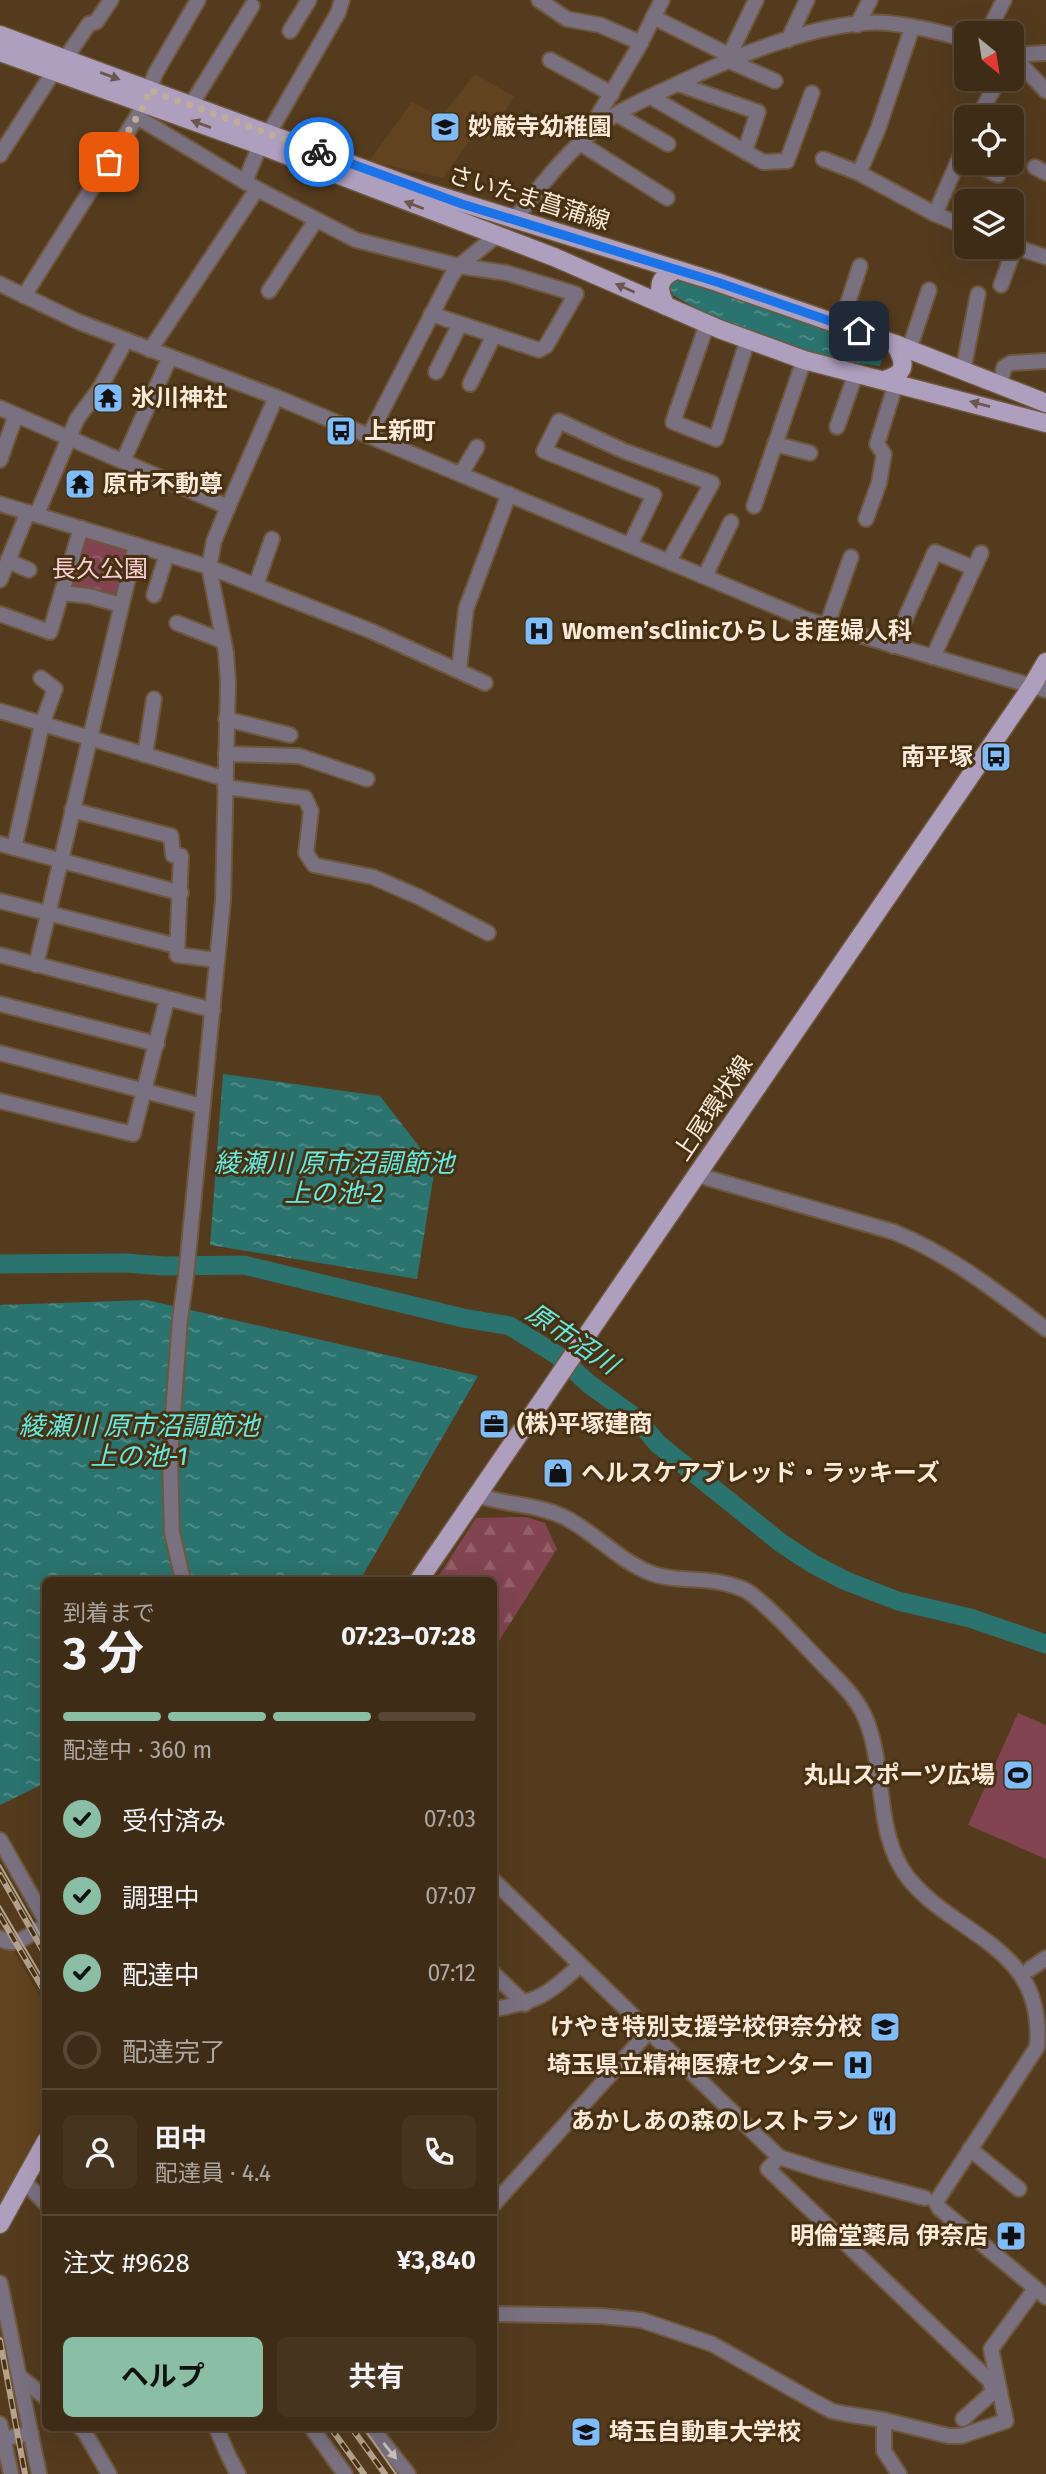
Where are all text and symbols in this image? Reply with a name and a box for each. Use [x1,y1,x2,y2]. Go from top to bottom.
north arrow [954,21,1024,91]
map controls [954,21,1024,259]
one-way arrow [99,70,120,81]
button: locate [954,105,1024,175]
school or university icon: 妙厳寺幼稚園 [428,110,462,144]
place label: 妙厳寺幼稚園 [468,113,612,141]
courier [284,117,354,187]
one-way arrow [191,118,212,129]
pin [79,132,139,192]
icon: bike [300,133,338,171]
icon: bag [90,143,128,181]
street label: さいたま菖蒲線 [445,160,613,236]
button: layers [954,189,1024,259]
one-way arrow [403,199,424,210]
one-way arrow [614,283,635,294]
pin [829,301,889,361]
icon: home [840,312,878,350]
temple icon: 氷川神社 [91,381,125,415]
place label: 氷川神社 [131,384,227,412]
one-way arrow [969,398,991,409]
bus stop icon: 上新町 [324,414,358,448]
place label: 上新町 [364,417,436,445]
temple icon: 原市不動尊 [63,467,97,501]
place label: 原市不動尊 [103,470,223,498]
park label: 長久公園 [52,555,148,583]
hospital icon: Women’sClinicひらしま産婦人科 [522,614,556,648]
place label: Women’sClinicひらしま産婦人科 [562,617,912,645]
bus stop icon: 南平塚 [979,740,1013,774]
place label: 南平塚 [901,743,973,771]
street label: 上尾環状線 [668,1050,758,1166]
water label: 綾瀬川 原市沼調節池 上の池-2 [214,1148,457,1209]
water label: 原市沼川 [520,1297,626,1383]
office icon: (株)平塚建商 [477,1407,511,1441]
place label: (株)平塚建商 [517,1410,653,1438]
water label: 綾瀬川 原市沼調節池 上の池-1 [19,1411,262,1472]
shop icon: ヘルスケアブレッド・ラッキーズ [541,1456,575,1490]
place label: ヘルスケアブレッド・ラッキーズ [581,1459,940,1487]
text: 到着まで [63,1599,155,1627]
text: 07:23–07:28 [341,1621,476,1652]
text: 3 分 [63,1626,144,1681]
text: 配達中 · 360 m [63,1736,212,1764]
sports icon: 丸山スポーツ広場 [1001,1758,1035,1792]
place label: 丸山スポーツ広場 [803,1761,995,1789]
icon: check [63,1800,101,1838]
text: 07:03 [424,1805,476,1833]
text: 受付済み [122,1806,226,1837]
icon: check [63,1877,101,1915]
text: 07:07 [425,1882,476,1910]
text: 調理中 [122,1883,200,1914]
icon: check [63,1954,101,1992]
text: 07:12 [427,1959,476,1987]
text: 配達中 [122,1960,200,1991]
school or university icon: けやき特別支援学校伊奈分校 [868,2010,902,2044]
place label: けやき特別支援学校伊奈分校 [550,2013,862,2041]
text: 配達完了 [122,2037,226,2068]
hospital icon: 埼玉県立精神医療センター [841,2048,875,2082]
place label: 埼玉県立精神医療センター [547,2051,835,2079]
restaurant icon: あかしあの森のレストラン [865,2104,899,2138]
place label: あかしあの森のレストラン [571,2107,859,2135]
button: person [63,2115,137,2189]
button: phone [402,2115,476,2189]
text: 田中 [155,2123,207,2154]
text: 配達員 · 4.4 [155,2159,271,2187]
pharmacy icon: 明倫堂薬局 伊奈店 [994,2219,1028,2253]
place label: 明倫堂薬局 伊奈店 [790,2222,988,2250]
text: ¥3,840 [397,2245,476,2276]
text: 注文 #9628 [63,2248,190,2279]
button: ヘルプ [63,2337,263,2417]
button: 共有 [277,2337,476,2417]
school or university icon: 埼玉自動車大学校 [569,2415,603,2449]
place label: 埼玉自動車大学校 [609,2418,801,2446]
one-way arrow [382,2441,397,2459]

